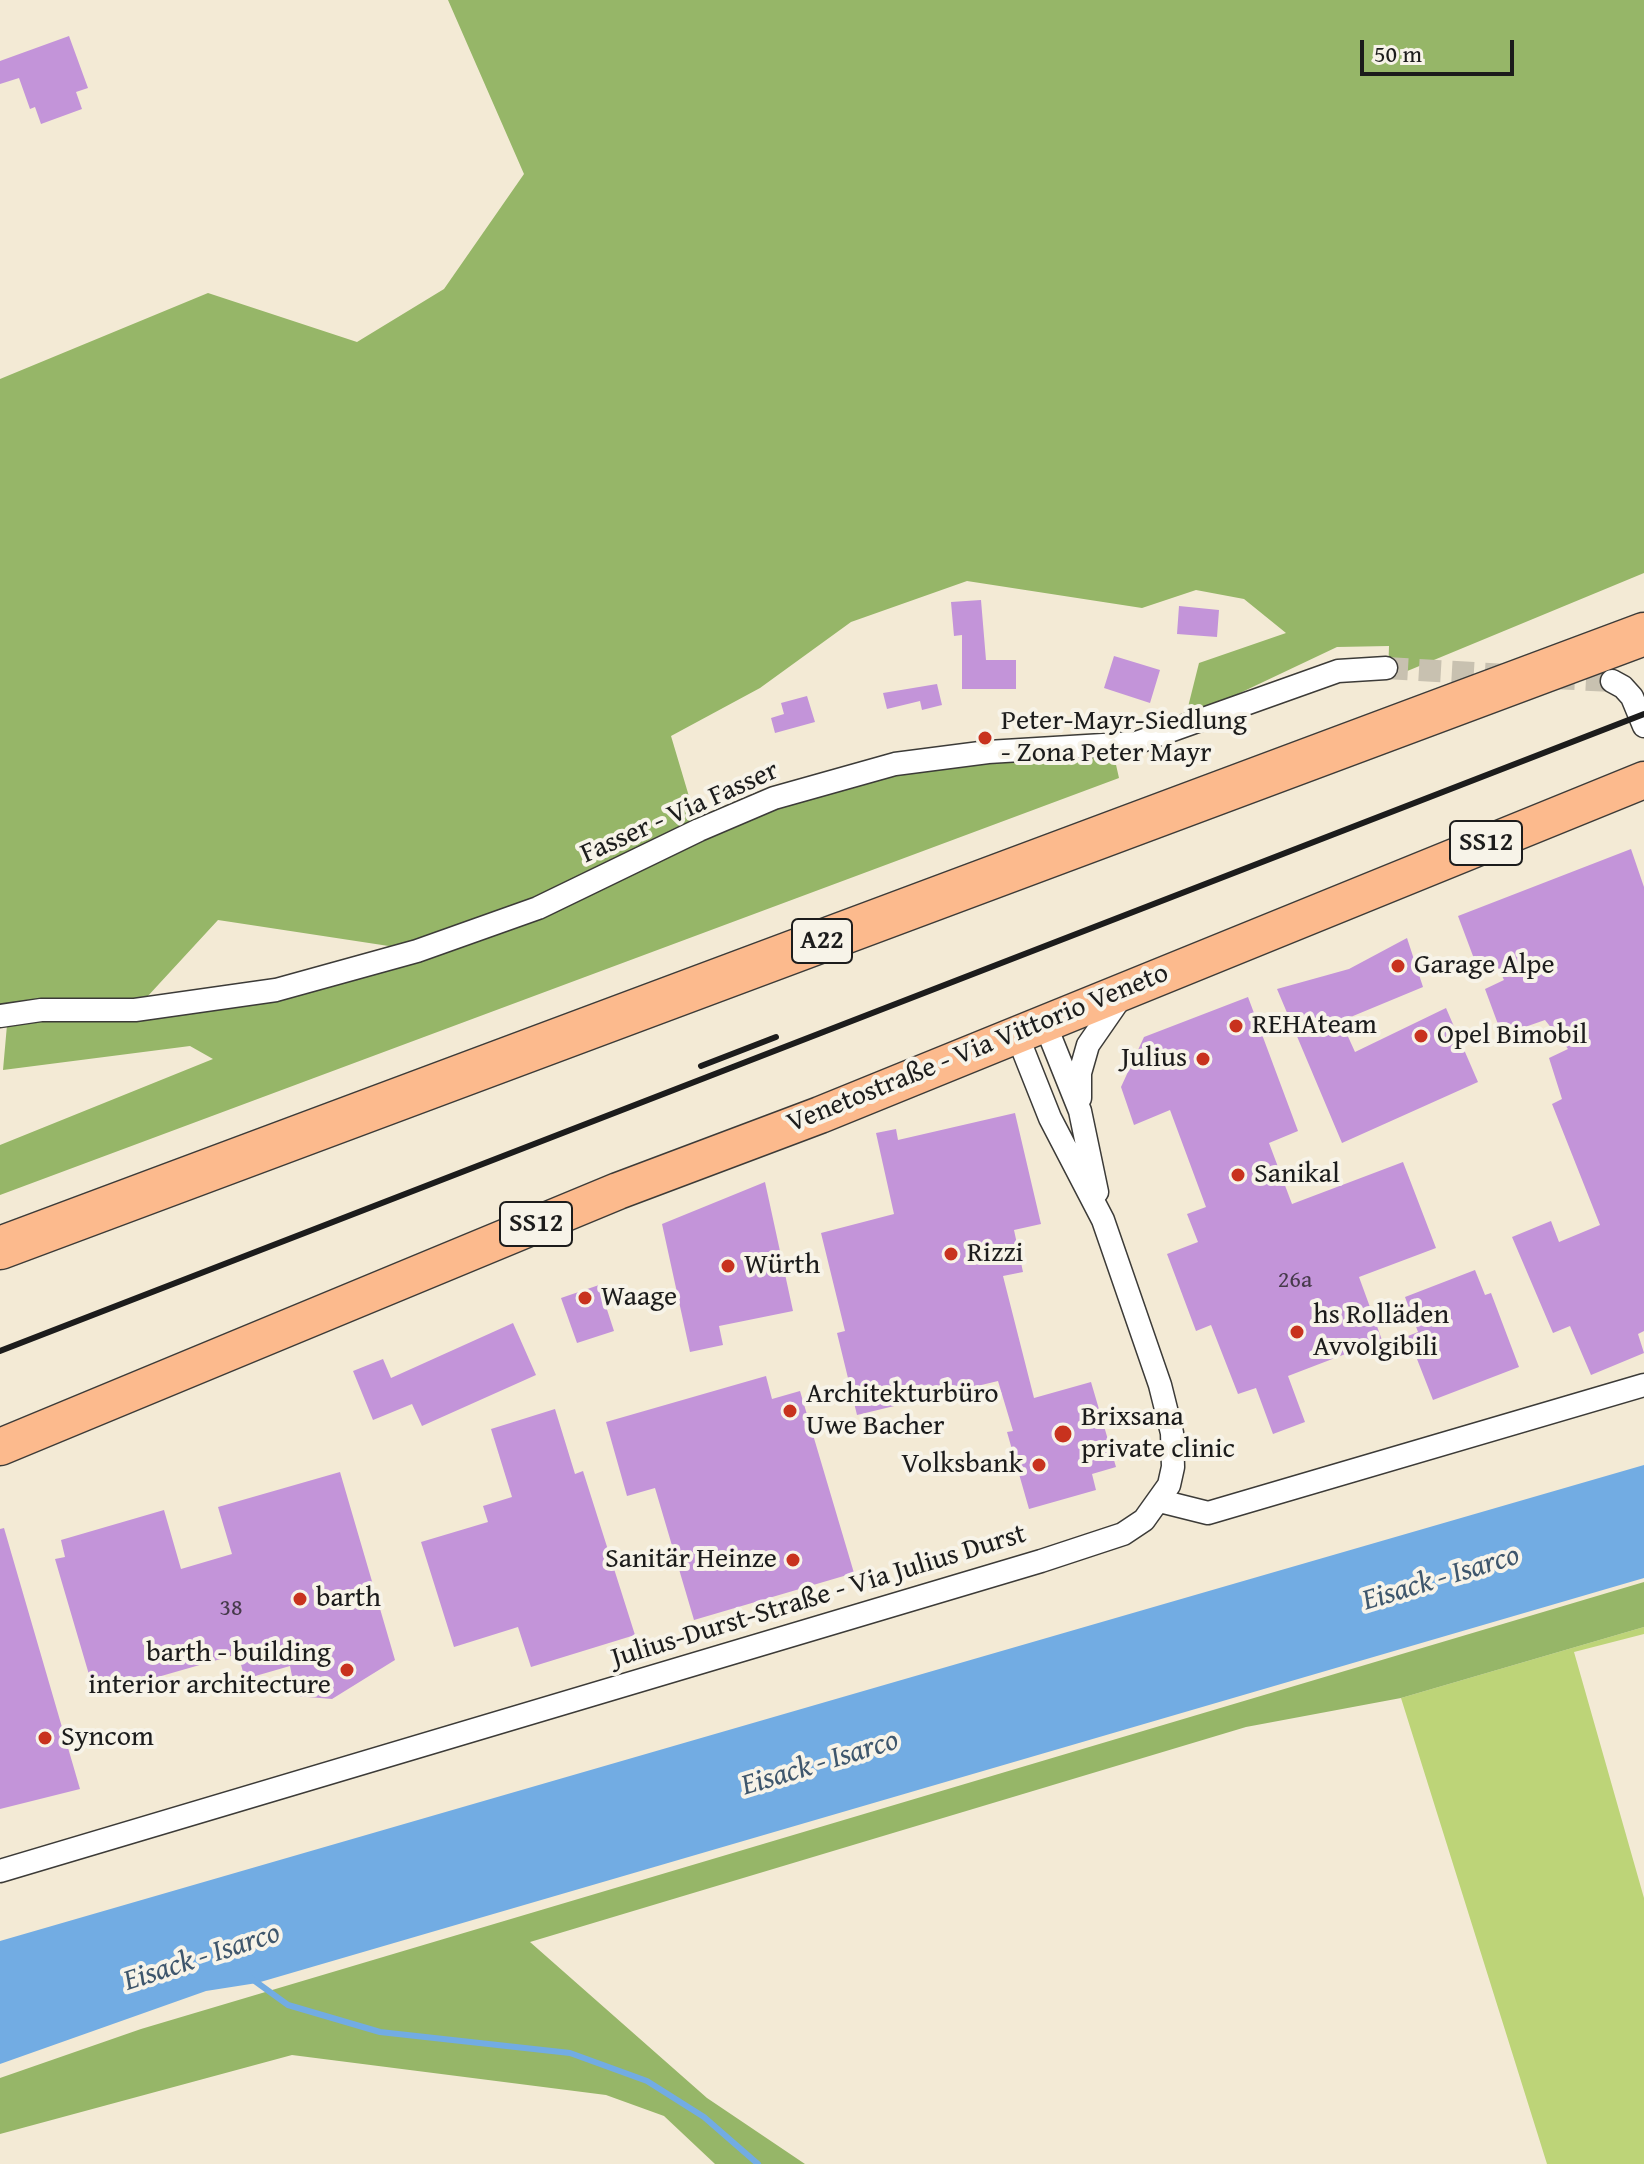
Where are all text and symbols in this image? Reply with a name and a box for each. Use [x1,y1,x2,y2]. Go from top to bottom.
scale bar [1364,24,1518,74]
text: 50 m [1374,36,1422,71]
place label: Peter-Mayr-Siedlung - Zona Peter Mayr [1001,705,1247,771]
marker: Peter-Mayr-Siedlung - Zona Peter Mayr [976,729,994,747]
street label: Fasser - Via Fasser [576,754,784,872]
road number: SS12 [1450,821,1522,865]
road number: A22 [792,919,852,963]
place label: Garage Alpe [1414,949,1555,983]
street label: Venetostraße - Via Vittorio Veneto [782,957,1174,1141]
marker: Garage Alpe [1389,957,1407,975]
place label: REHAteam [1252,1009,1377,1043]
marker: REHAteam [1227,1017,1245,1035]
place label: Opel Bimobil [1437,1019,1587,1053]
marker: Opel Bimobil [1412,1027,1430,1045]
place label: Julius [1121,1042,1187,1076]
marker: Julius [1194,1050,1212,1068]
place label: Sanikal [1254,1158,1340,1192]
marker: Sanikal [1229,1166,1247,1184]
road number: SS12 [500,1202,572,1246]
place label: Rizzi [967,1237,1023,1271]
marker: Rizzi [942,1245,960,1263]
place label: Würth [744,1249,820,1283]
marker: Würth [719,1257,737,1275]
house number: 26a [1278,1267,1312,1295]
place label: Waage [601,1281,677,1315]
marker: Waage [576,1289,594,1307]
place label: hs Rolläden Avvolgibili [1313,1299,1449,1365]
marker: hs Rolläden Avvolgibili [1288,1323,1306,1341]
place label: Architekturbüro Uwe Bacher [806,1378,999,1444]
place label: Brixsana private clinic [1081,1401,1235,1467]
marker: Architekturbüro Uwe Bacher [781,1402,799,1420]
marker: Brixsana private clinic [1052,1423,1074,1445]
place label: Volksbank [901,1448,1023,1482]
marker: Volksbank [1030,1456,1048,1474]
street label: Julius-Durst-Straße - Via Julius Durst [608,1518,1030,1676]
water label: Eisack - Isarco [1358,1538,1524,1620]
place label: Sanitär Heinze [605,1543,777,1577]
marker: Sanitär Heinze [784,1551,802,1569]
place label: barth [316,1582,381,1616]
marker: barth [291,1590,309,1608]
house number: 38 [219,1595,243,1623]
place label: barth - building interior architecture [88,1637,331,1703]
marker: barth - building interior architecture [338,1661,356,1679]
place label: Syncom [61,1721,154,1755]
water label: Eisack - Isarco [737,1723,903,1805]
marker: Syncom [36,1729,54,1747]
water label: Eisack - Isarco [119,1916,285,2000]

